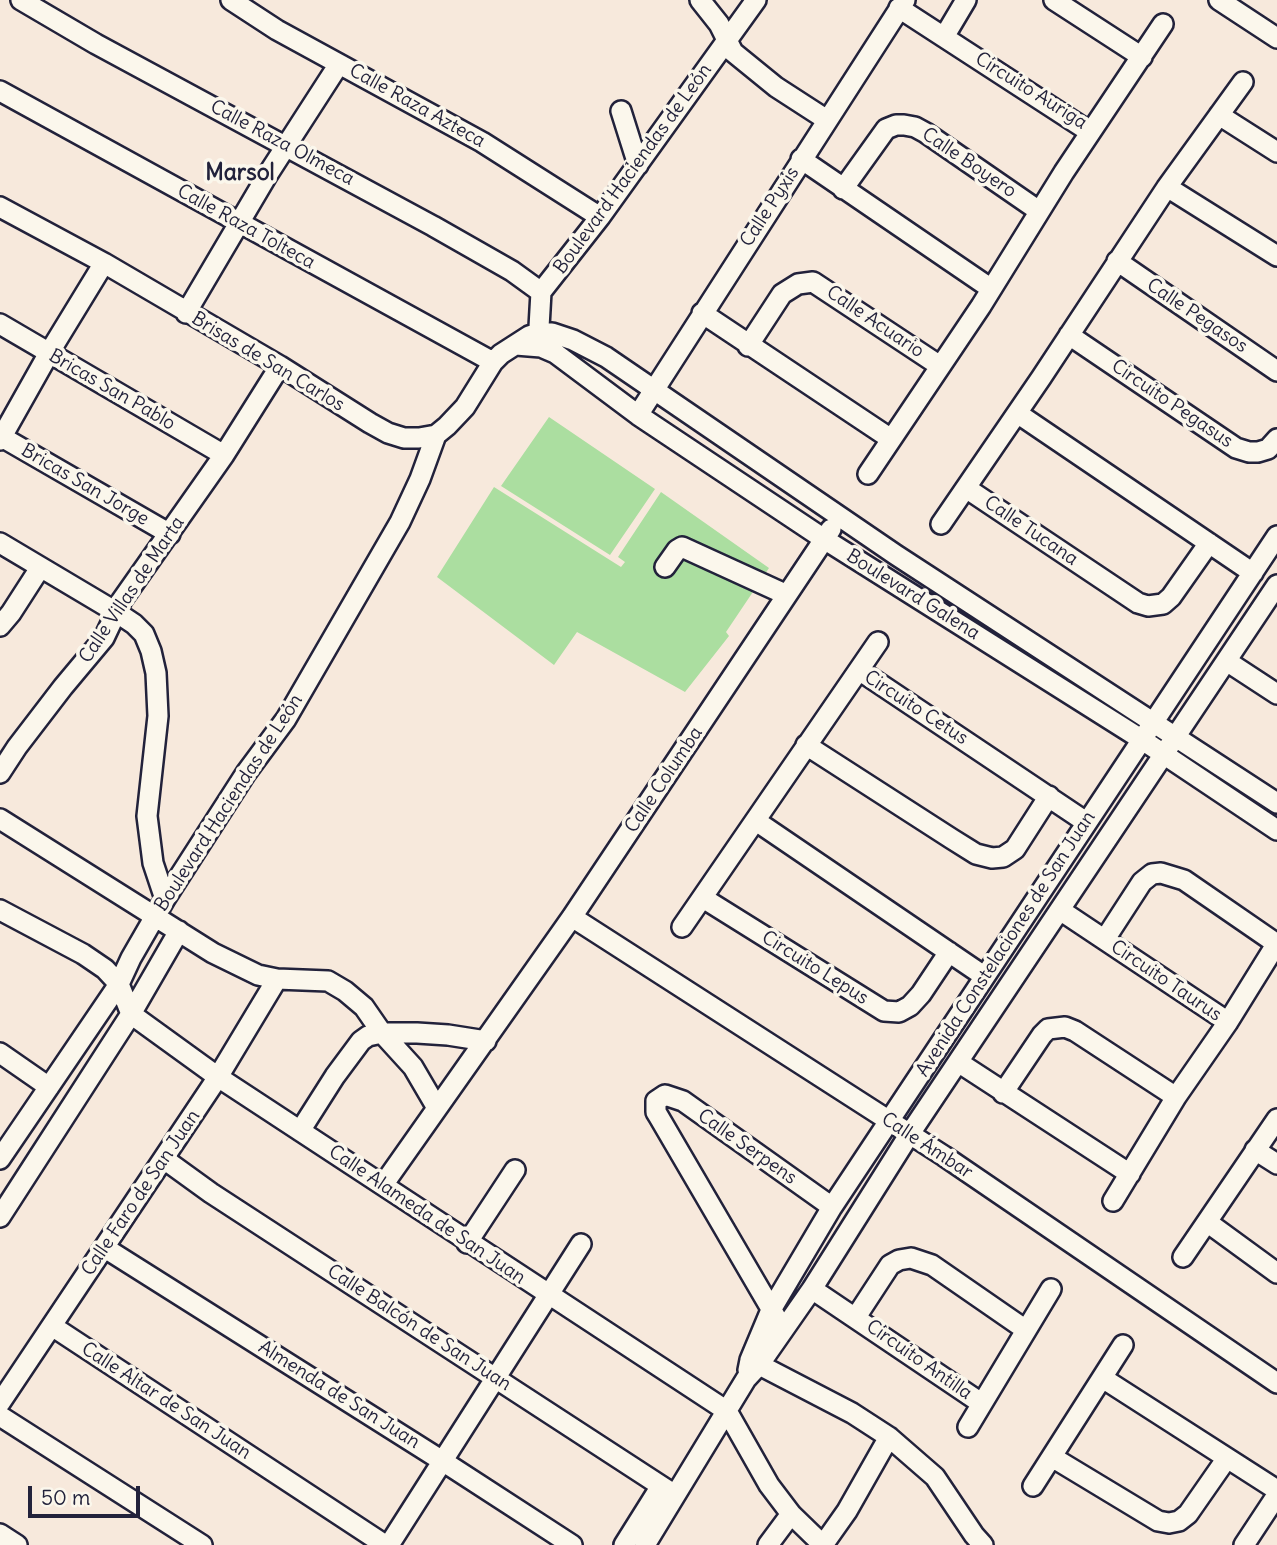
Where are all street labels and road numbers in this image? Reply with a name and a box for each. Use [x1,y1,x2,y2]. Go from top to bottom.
street label: Circuito Auriga [971,47,1091,135]
street label: Calle Raza Azteca [345,59,489,153]
street label: Boulevard Haciendas de León [549,59,717,279]
street label: Calle Raza Olmeca [206,95,358,191]
street label: Calle Boyero [917,123,1021,203]
street label: Calle Pyxis [736,163,804,251]
street label: Calle Raza Tolteca [173,180,319,274]
street label: Calle Pegasos [1142,274,1252,358]
street label: Calle Acuario [822,281,928,363]
street label: Brisas de San Carlos [187,307,349,417]
street label: Bricas San Pablo [45,345,179,435]
street label: Circuito Pegasus [1107,355,1237,453]
street label: Bricas San Jorge [17,439,153,531]
street label: Calle Tucana [980,491,1082,571]
street label: Calle Villas de Marta [74,512,190,668]
street label: Boulevard Galena [842,545,984,645]
street label: Circuito Cetus [860,666,972,750]
street label: Boulevard Haciendas de León [150,690,308,916]
street label: Calle Columba [620,723,708,837]
street label: Avenida Constelaciones de San Juan [912,807,1100,1081]
street label: Circuito Lepus [757,926,873,1010]
street label: Circuito Taurus [1106,935,1226,1027]
street label: Calle Serpens [693,1104,801,1190]
street label: Calle Faro de San Juan [77,1106,205,1280]
street label: Calle Ámbar [877,1108,977,1184]
street label: Calle Alameda de San Juan [324,1141,530,1289]
street label: Calle Balcón de San Juan [323,1260,515,1396]
street label: Circuito Antilla [862,1315,976,1405]
street label: Almenda de San Juan [254,1336,424,1454]
street label: Calle Altar de San Juan [77,1338,255,1464]

